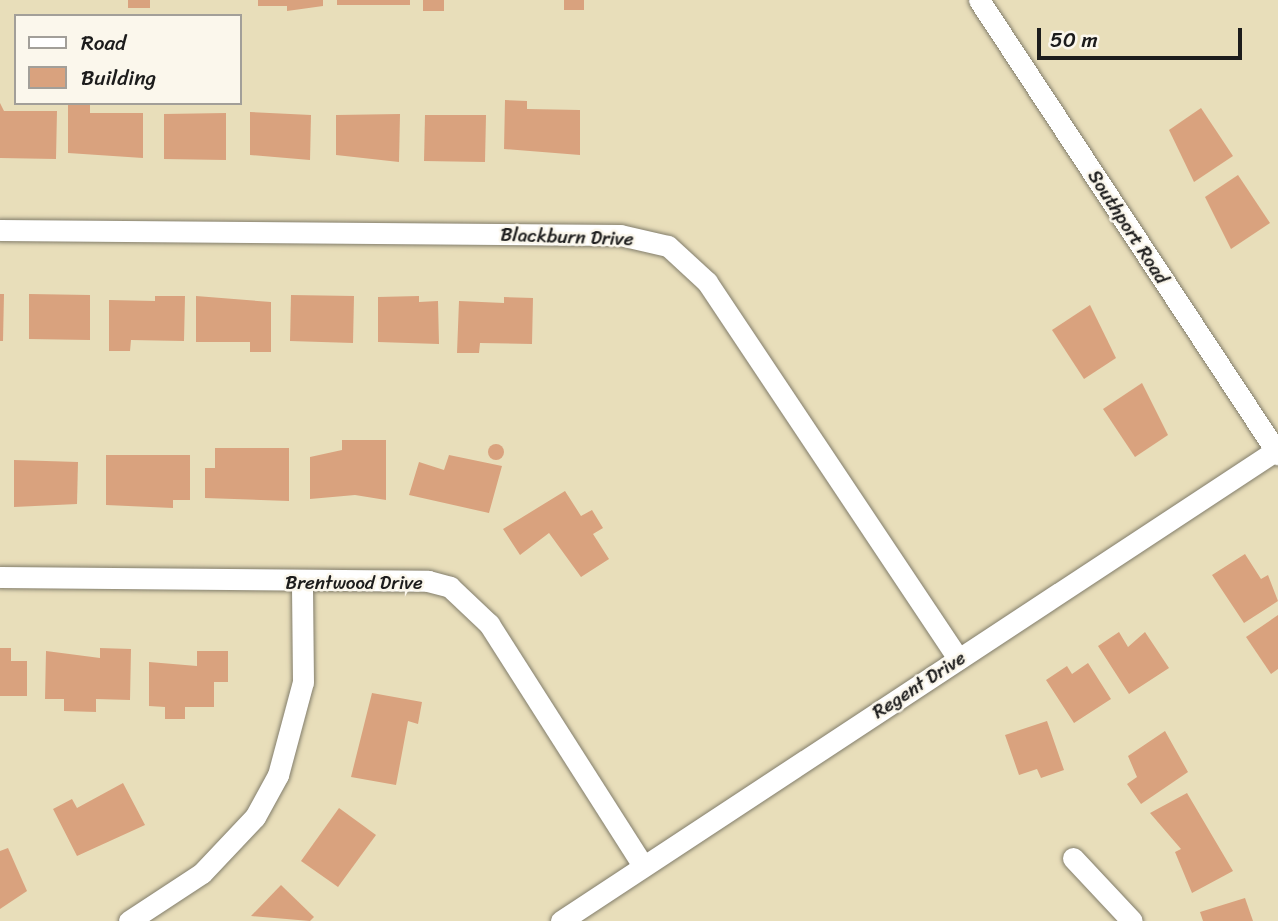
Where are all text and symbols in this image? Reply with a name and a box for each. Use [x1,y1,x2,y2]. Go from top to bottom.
legend [14,14,242,105]
scale bar [1040,14,1245,58]
text: 50 m [1050,21,1098,59]
text: Road [81,24,126,62]
text: Building [81,59,156,97]
street label: Southport Road [1083,166,1173,288]
street label: Blackburn Drive [500,223,634,251]
street label: Brentwood Drive [285,572,423,594]
street label: Regent Drive [868,646,970,724]

